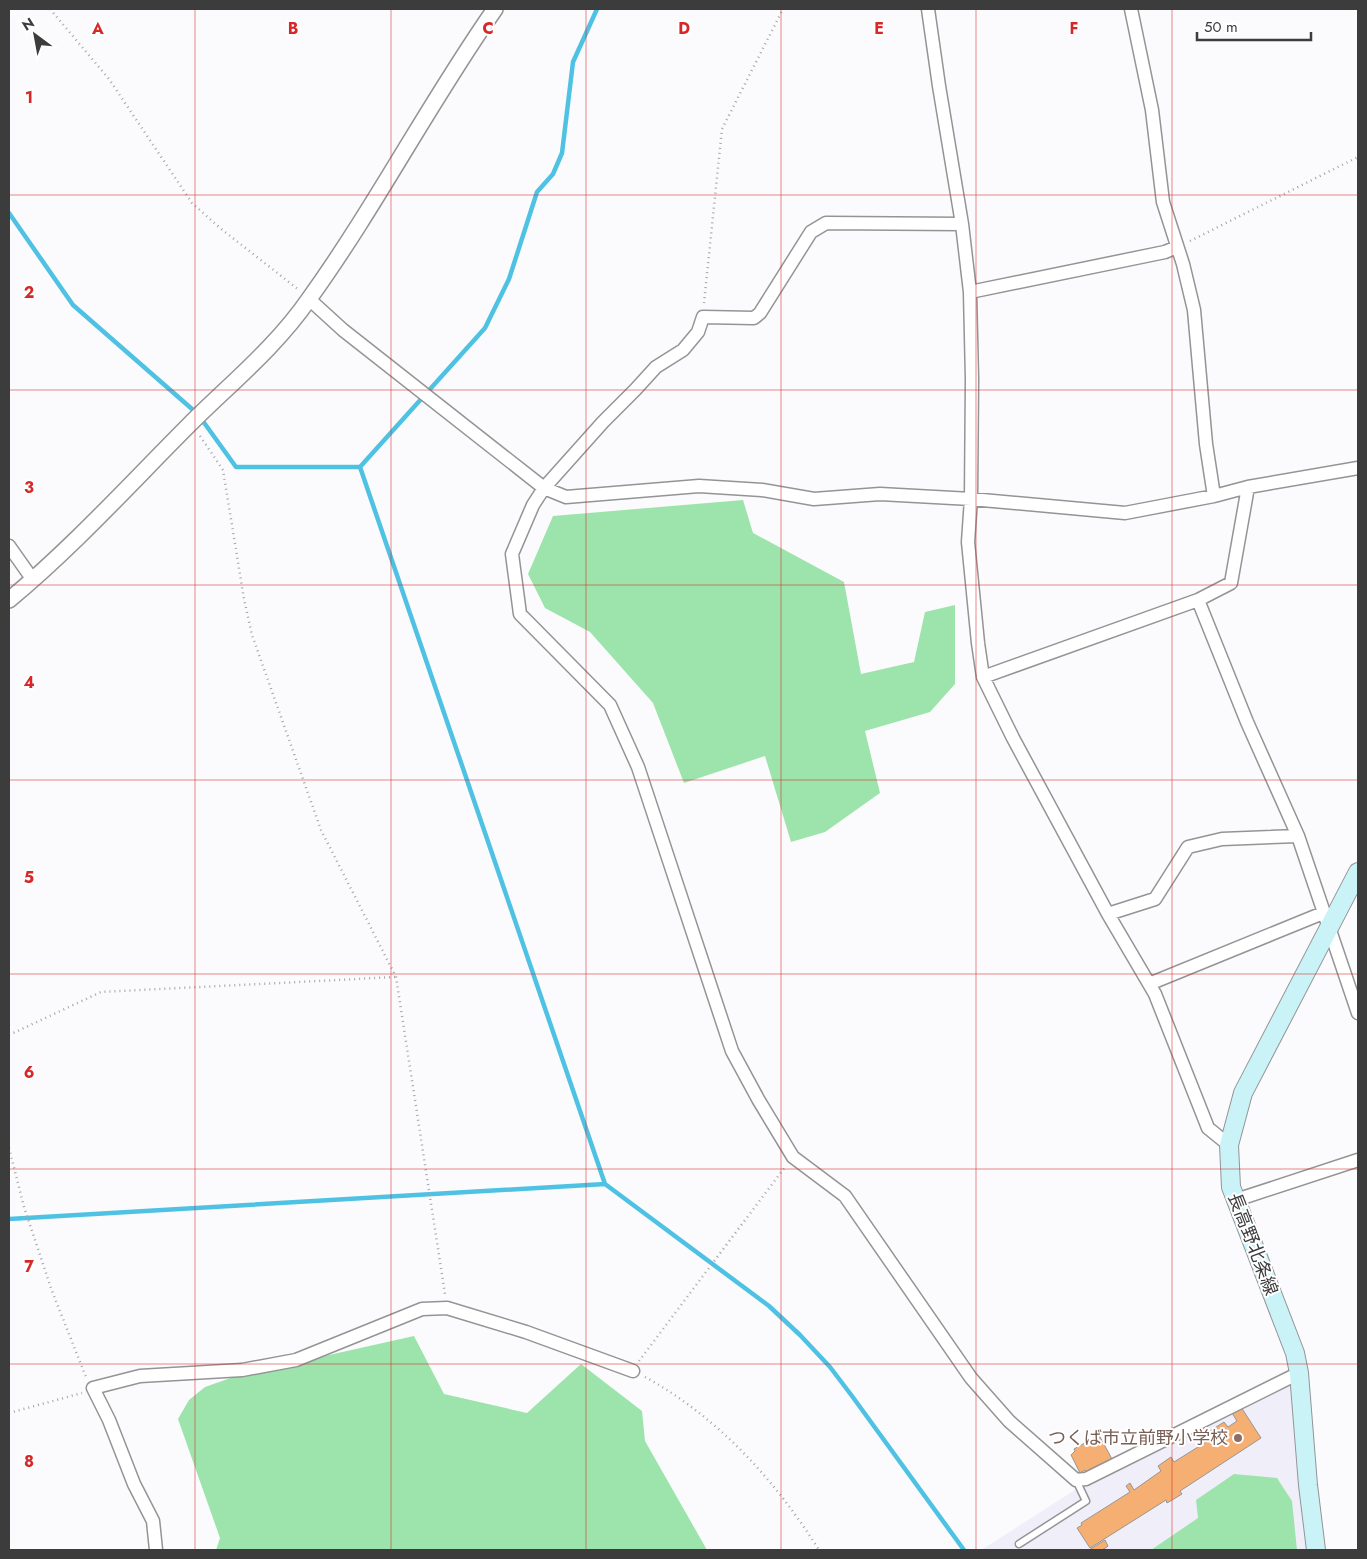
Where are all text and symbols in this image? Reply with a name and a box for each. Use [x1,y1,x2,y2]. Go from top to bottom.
north arrow [10,10,60,60]
scale bar [1197,10,1311,42]
text: N [18,13,38,35]
text: 50 m [1204,16,1238,38]
text: A [91,17,104,40]
text: B [288,17,298,40]
text: C [482,17,494,40]
text: D [678,17,690,40]
text: E [874,17,884,40]
text: F [1070,17,1078,40]
text: 1 [25,86,33,109]
text: 2 [24,281,34,304]
text: 3 [24,476,34,499]
text: 4 [23,671,35,694]
text: 5 [24,866,34,889]
text: 6 [24,1061,34,1084]
street label: 長高野北条線 [1222,1189,1284,1299]
text: 7 [24,1255,34,1278]
place label: つくば市立前野小学校 [1048,1425,1228,1451]
marker: つくば市立前野小学校 [1232,1432,1244,1444]
text: 8 [24,1450,34,1473]

